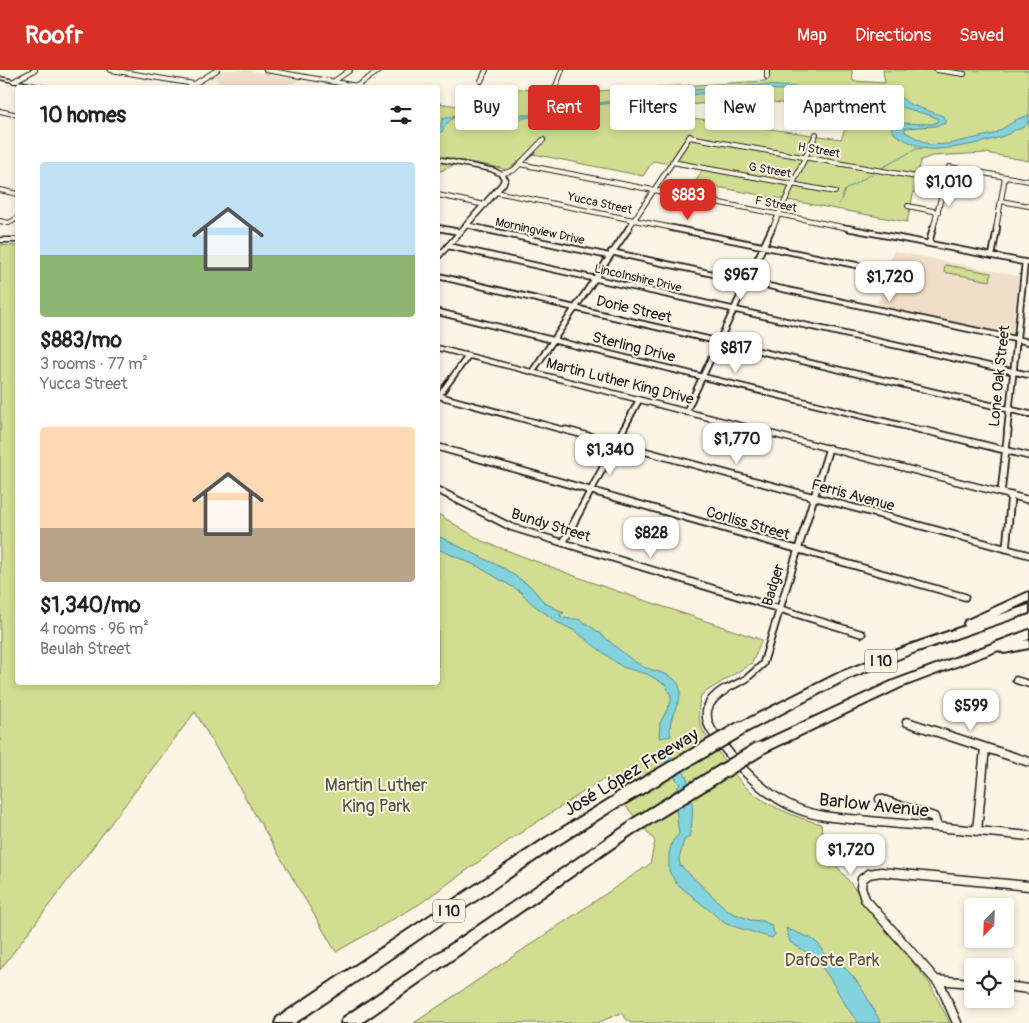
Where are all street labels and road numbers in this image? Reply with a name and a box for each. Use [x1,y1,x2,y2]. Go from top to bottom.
street label: H Street [797,139,841,162]
street label: G Street [747,159,793,182]
street label: Yucca Street [565,189,634,218]
street label: F Street [754,193,798,216]
street label: Morningview Drive [494,215,586,248]
street label: Lincolnshire Drive [593,261,683,296]
street label: Dorie Street [594,292,674,328]
street label: Lone Oak Street [985,323,1014,428]
street label: Sterling Drive [590,328,678,367]
street label: Martin Luther King Drive [544,354,696,409]
street label: Ferris Avenue [809,475,897,516]
street label: Corliss Street [704,502,793,545]
street label: Bundy Street [509,504,594,547]
street label: Badger [758,561,789,608]
road number: I 10 [865,650,897,672]
street label: José López Freeway [560,723,703,822]
street label: Barlow Avenue [818,788,930,823]
road number: I 10 [433,899,465,922]

